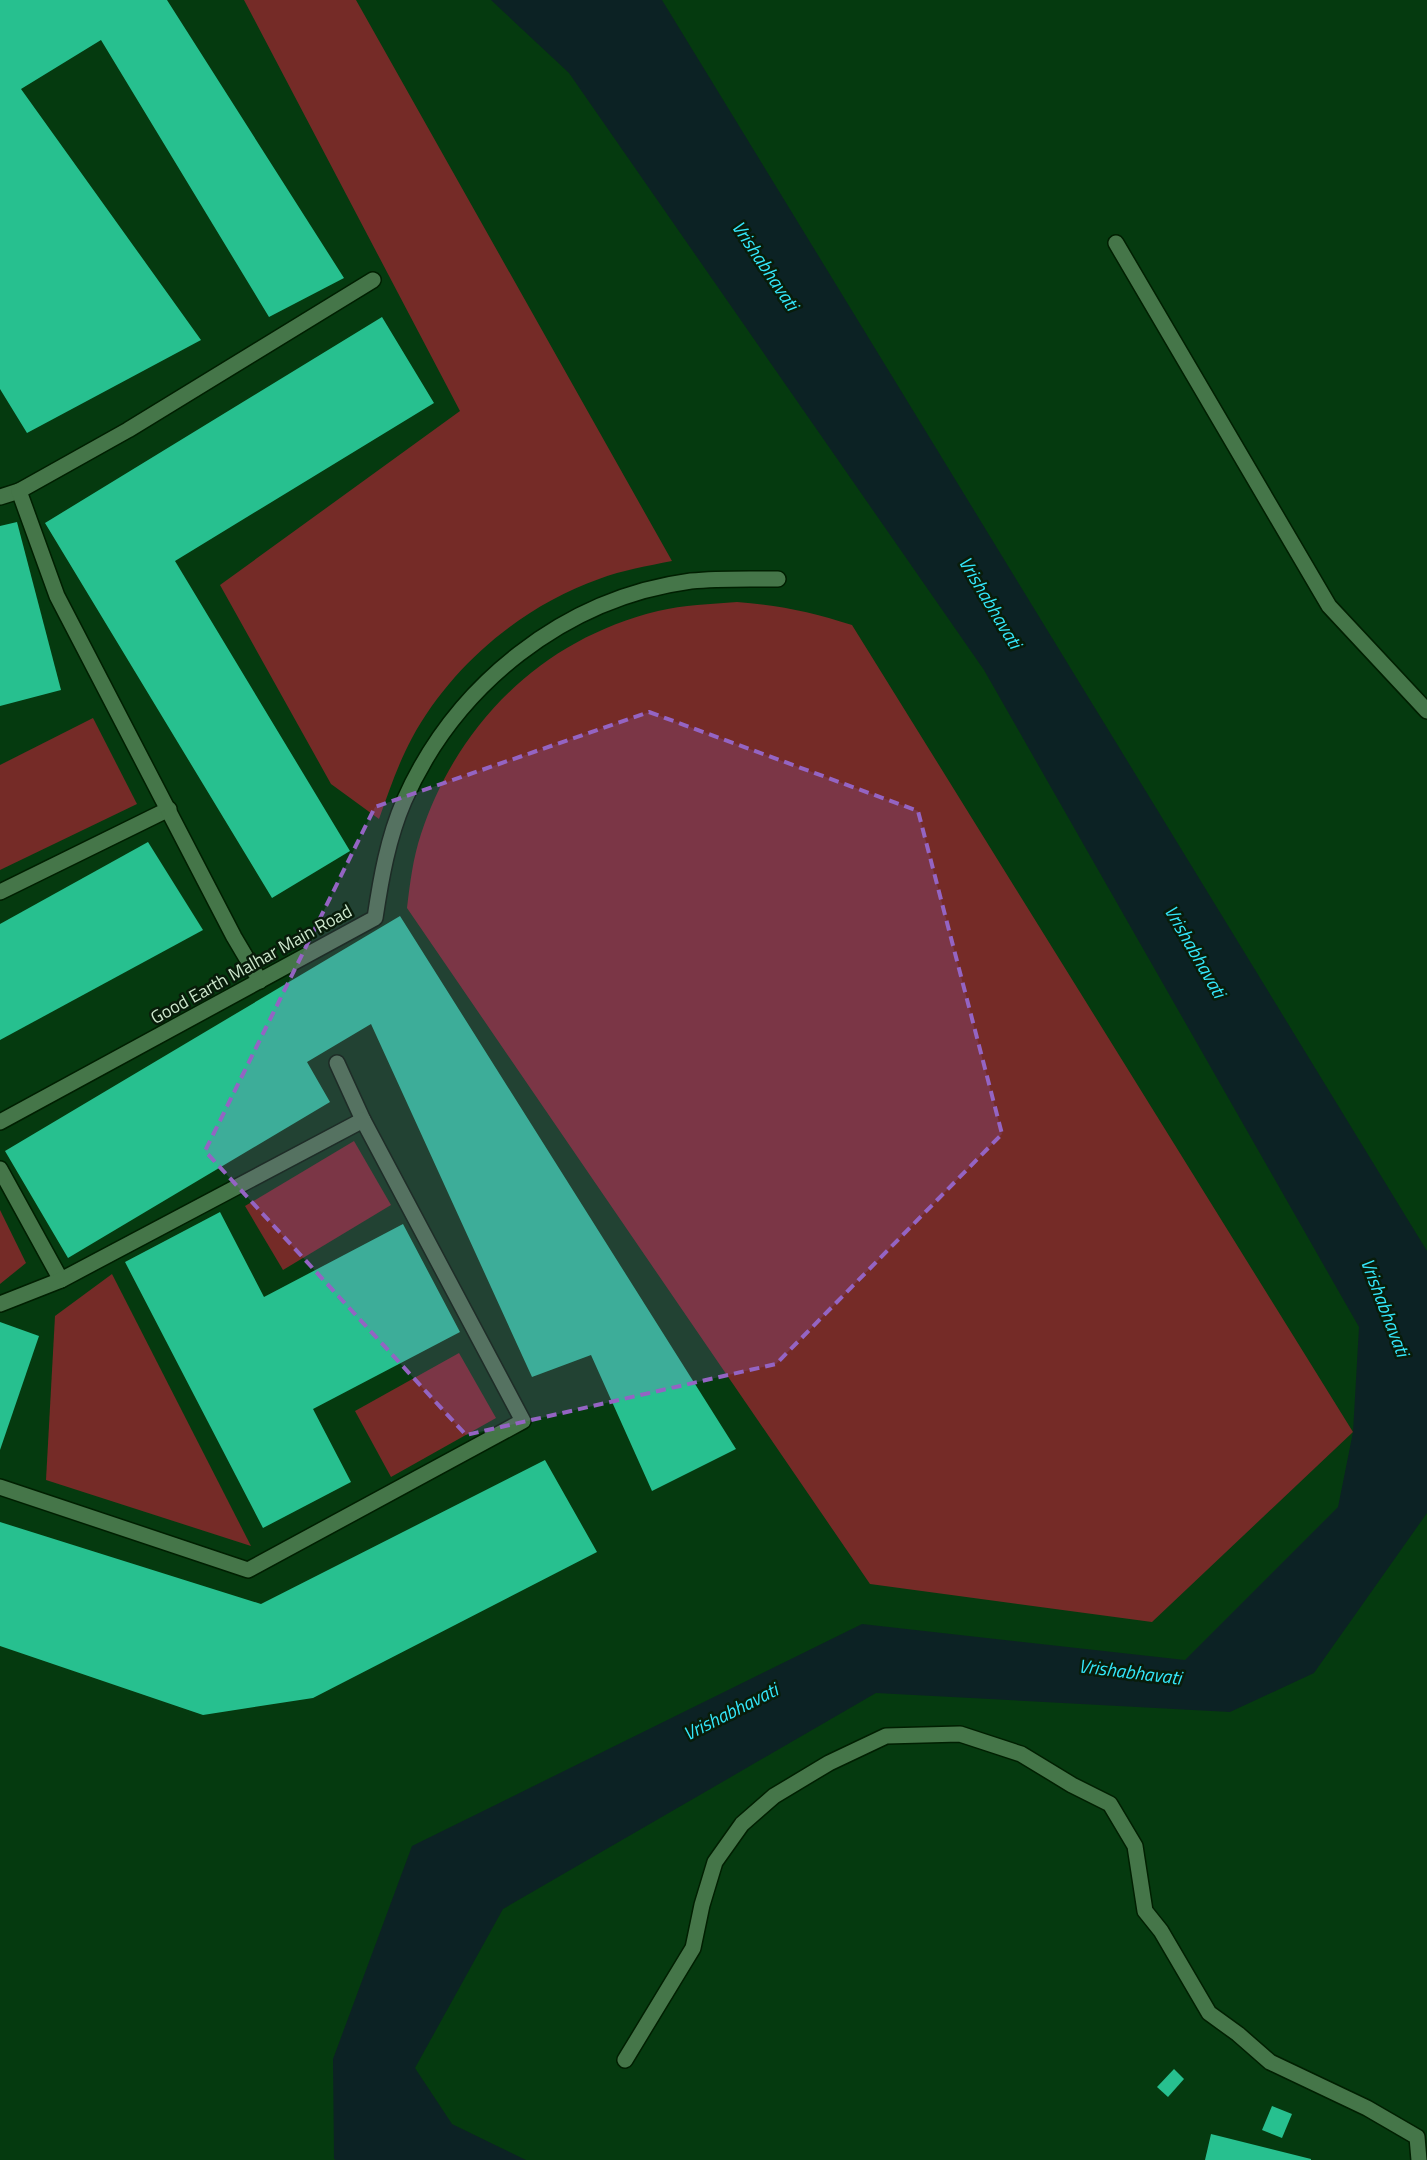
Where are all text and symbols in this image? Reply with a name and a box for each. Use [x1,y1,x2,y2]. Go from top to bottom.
water label: Vrishabhavati [725,214,808,318]
water label: Vrishabhavati [952,550,1031,656]
street label: Good Earth Malhar Main Road [145,897,357,1031]
water label: Vrishabhavati [1158,899,1235,1005]
water label: Vrishabhavati [1354,1254,1419,1362]
water label: Vrishabhavati [1077,1650,1185,1692]
water label: Vrishabhavati [677,1674,784,1747]

